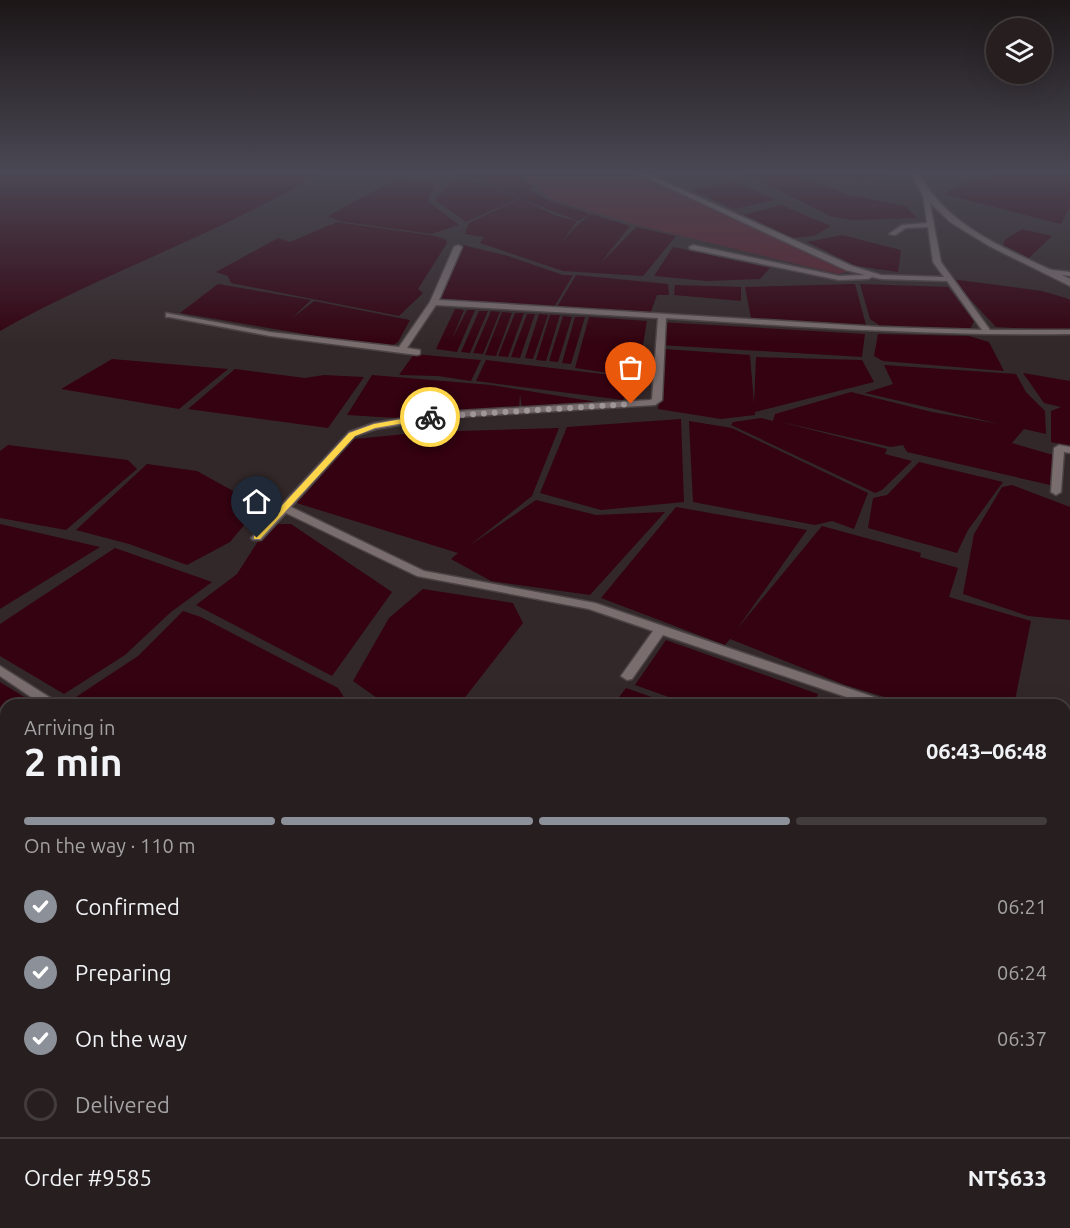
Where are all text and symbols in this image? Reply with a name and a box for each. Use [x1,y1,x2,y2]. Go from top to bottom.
map controls [986,18,1052,84]
button: layers [986,18,1052,84]
pin [605,342,656,404]
icon: bag [614,351,647,384]
courier [400,387,460,447]
icon: bike [414,401,447,434]
pin [231,476,282,538]
icon: home [240,485,273,518]
text: Arriving in [24,716,115,739]
text: 06:43–06:48 [926,738,1047,763]
text: 2 min [24,740,123,783]
text: On the way · 110 m [24,834,196,857]
icon: check [24,890,57,923]
text: Confirmed [75,894,180,919]
text: 06:21 [997,895,1047,918]
icon: check [24,956,57,989]
text: Preparing [75,960,172,985]
text: 06:24 [997,961,1047,984]
icon: check [24,1022,57,1055]
text: On the way [75,1026,187,1051]
text: 06:37 [997,1027,1047,1050]
text: Delivered [75,1092,170,1117]
text: Order #9585 [24,1165,152,1190]
text: NT$633 [968,1165,1047,1190]

